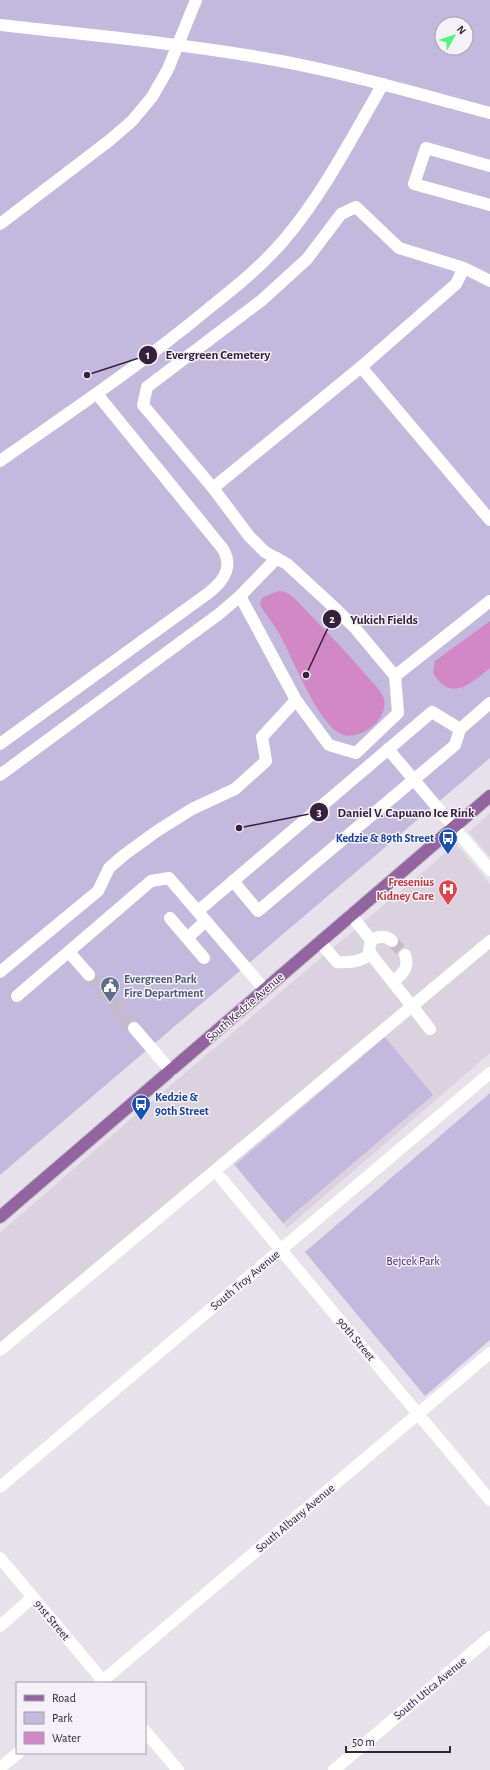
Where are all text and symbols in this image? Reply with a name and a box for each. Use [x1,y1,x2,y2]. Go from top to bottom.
north arrow [434,16,474,56]
text: N [455,24,468,36]
callout: Evergreen Cemetery [138,342,279,367]
text: 1 [146,349,150,361]
text: Evergreen Cemetery [166,349,271,362]
callout: Yukich Fields [322,606,426,631]
text: 2 [329,613,335,625]
text: Yukich Fields [350,614,418,627]
callout: Daniel V. Capuano Ice Rink [309,799,482,824]
text: 3 [316,806,322,818]
text: Daniel V. Capuano Ice Rink [338,807,475,820]
bus stop icon: Kedzie & 89th Street [437,827,459,855]
place label: Kedzie & 89th Street [336,832,434,844]
place label: Fresenius Kidney Care [377,876,434,903]
hospital icon: Fresenius Kidney Care [437,878,459,906]
street label: South Kedzie Avenue [204,970,286,1044]
place label: Evergreen Park Fire Department [124,973,204,999]
public building icon: Evergreen Park Fire Department [99,975,121,1003]
place label: Kedzie & 90th Street [155,1091,209,1117]
bus stop icon: Kedzie & 90th Street [130,1093,152,1121]
street label: South Troy Avenue [208,1248,283,1313]
park label: Bejcek Park [386,1255,440,1268]
street label: 90th Street [335,1315,378,1363]
street label: South Albany Avenue [253,1482,337,1555]
street label: 91st Street [32,1598,72,1642]
street label: South Utica Avenue [391,1654,469,1722]
legend [16,1682,146,1754]
text: Road [52,1692,76,1704]
text: Park [52,1712,73,1724]
scale bar [346,1728,450,1754]
text: Water [52,1732,81,1744]
text: 50 m [352,1736,375,1748]

